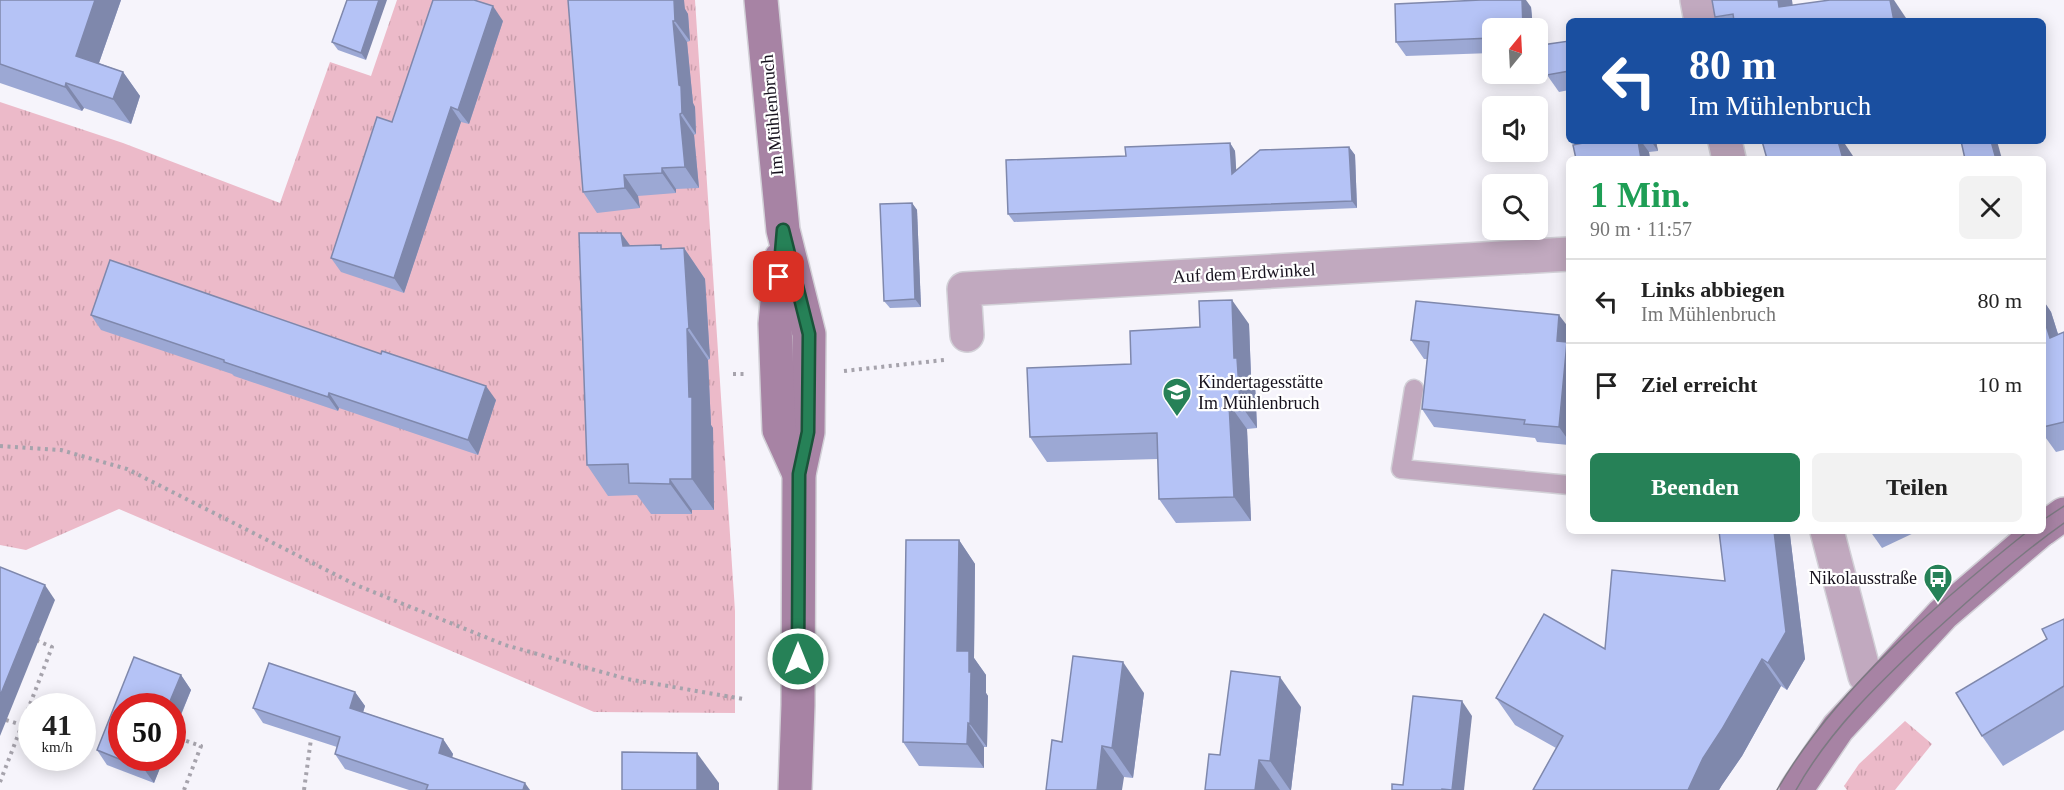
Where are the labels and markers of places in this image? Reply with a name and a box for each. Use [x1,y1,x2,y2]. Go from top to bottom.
pin [753,251,804,302]
place label: Kindertagesstätte Im Mühlenbruch [1198,372,1323,413]
school or university icon: Kindertagesstätte Im Mühlenbruch [1161,376,1193,418]
bus stop icon: Nikolausstraße [1922,562,1954,604]
place label: Nikolausstraße [1809,568,1917,588]

